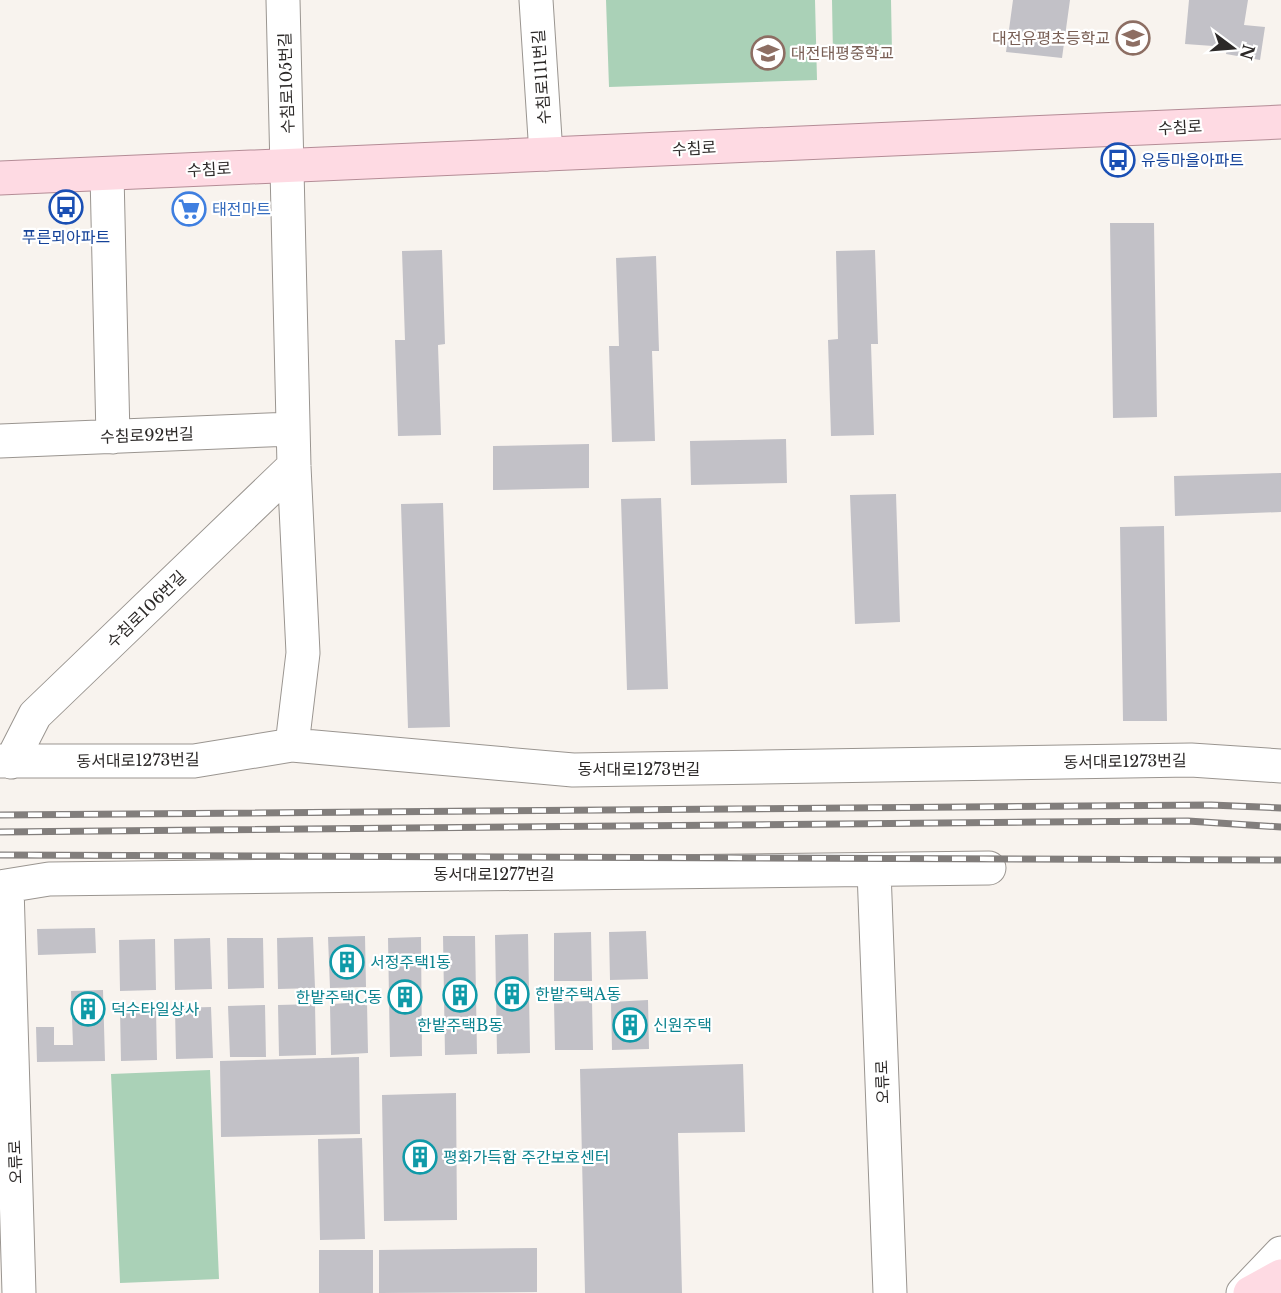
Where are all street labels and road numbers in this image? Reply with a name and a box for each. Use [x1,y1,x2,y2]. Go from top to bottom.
street label: 수침로111번길 [528,29,554,125]
street label: 수침로105번길 [274,32,298,134]
street label: 수침로 [1157,116,1203,138]
street label: 수침로 [671,137,717,159]
street label: 수침로 [186,158,232,180]
street label: 수침로92번길 [100,423,194,447]
street label: 수침로106번길 [102,566,190,652]
street label: 동서대로1273번길 [76,749,200,771]
street label: 동서대로1273번길 [1063,750,1187,772]
street label: 동서대로1273번길 [577,759,701,779]
street label: 동서대로1277번길 [433,864,555,884]
street label: 오류로 [871,1059,893,1104]
street label: 오류로 [4,1139,26,1184]

